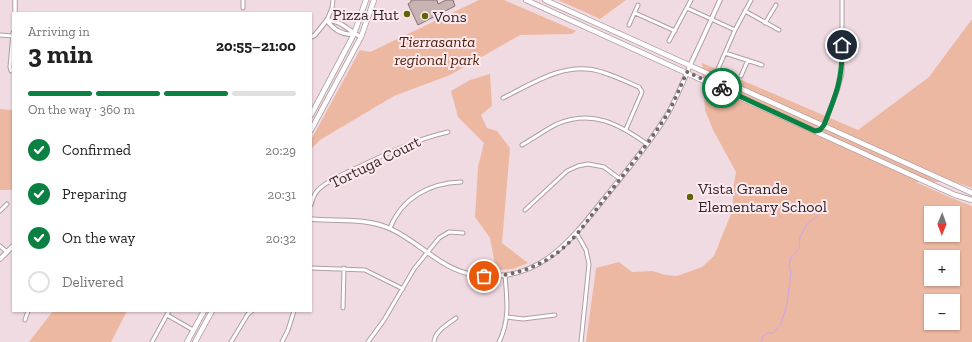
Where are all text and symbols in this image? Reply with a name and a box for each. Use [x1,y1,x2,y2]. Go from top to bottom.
place label: Pizza Hut [332,5,399,24]
place label: Vons [432,7,467,26]
marker: Pizza Hut [402,9,412,19]
marker: Vons [420,11,430,21]
text: Arriving in [28,24,90,39]
pin [825,28,859,62]
park label: Tierrasanta regional park [393,32,480,69]
icon: home [831,34,853,56]
text: 20:55–21:00 [216,37,296,55]
text: 3 min [28,38,93,70]
courier [702,68,742,108]
icon: bike [711,77,733,99]
text: On the way · 360 m [28,102,135,117]
street label: Tortuga Court [326,132,424,192]
icon: check [28,139,50,161]
text: Confirmed [62,141,131,159]
text: 20:29 [265,143,296,158]
place label: Vista Grande Elementary School [697,179,827,216]
icon: check [28,183,50,205]
text: Preparing [62,185,127,203]
text: 20:31 [268,187,296,202]
marker: Vista Grande Elementary School [685,192,695,202]
north arrow [924,206,960,242]
map controls [924,206,960,330]
icon: check [28,227,50,249]
text: On the way [62,229,135,247]
text: 20:32 [266,231,296,246]
button: + [924,250,960,286]
pin [467,259,501,293]
icon: bag [473,265,495,287]
text: Delivered [62,273,124,291]
button: − [924,294,960,330]

